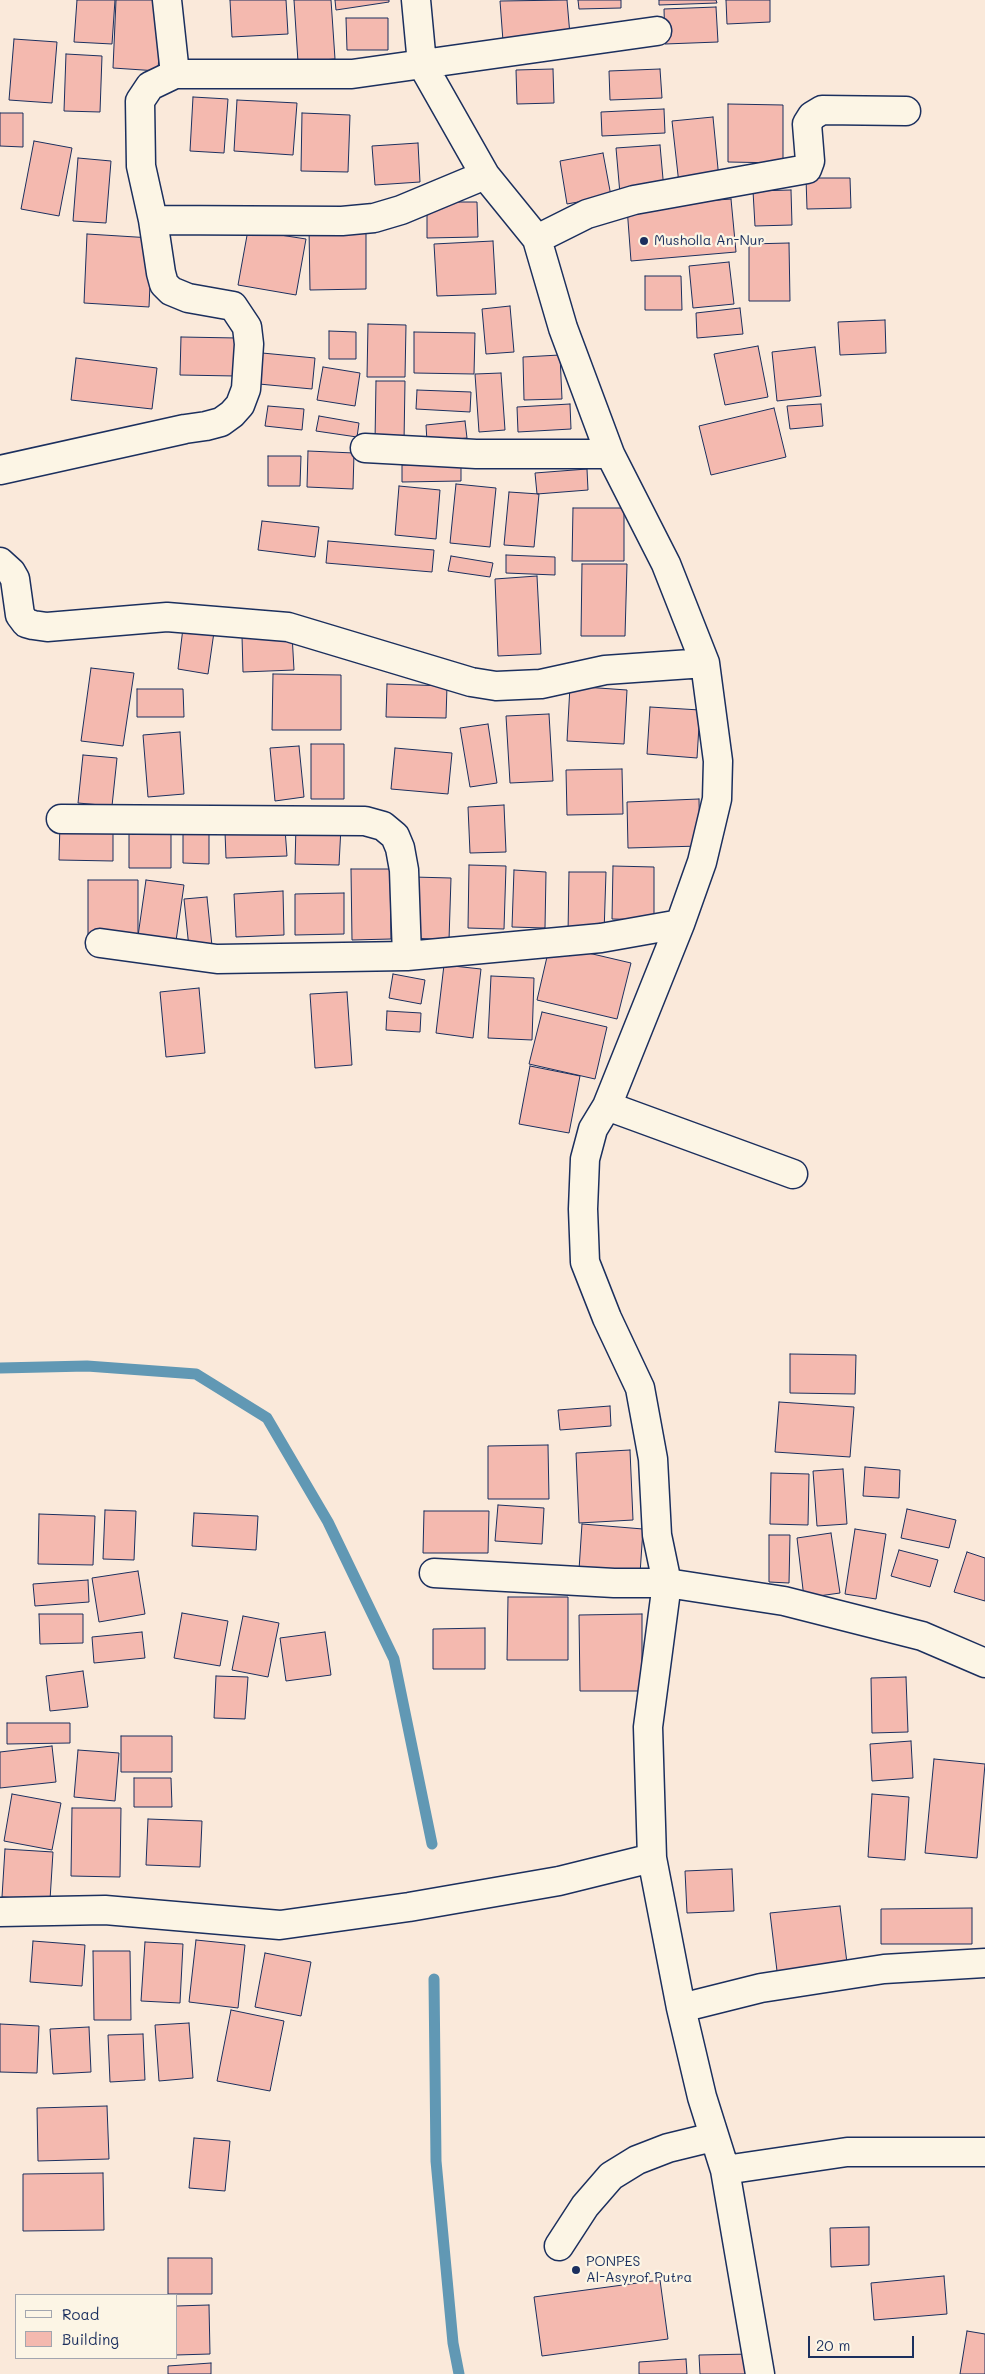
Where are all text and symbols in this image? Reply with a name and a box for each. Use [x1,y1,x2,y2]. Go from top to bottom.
place label: Musholla An-Nur [654,233,764,249]
marker: Musholla An-Nur [638,235,650,247]
place label: PONPES Al-Asyrof Putra [586,2254,692,2286]
marker: PONPES Al-Asyrof Putra [570,2264,582,2276]
legend [15,2294,178,2359]
text: Road [62,2304,99,2324]
scale bar [810,2326,916,2358]
text: Building [62,2329,119,2349]
text: 20 m [816,2335,850,2355]

